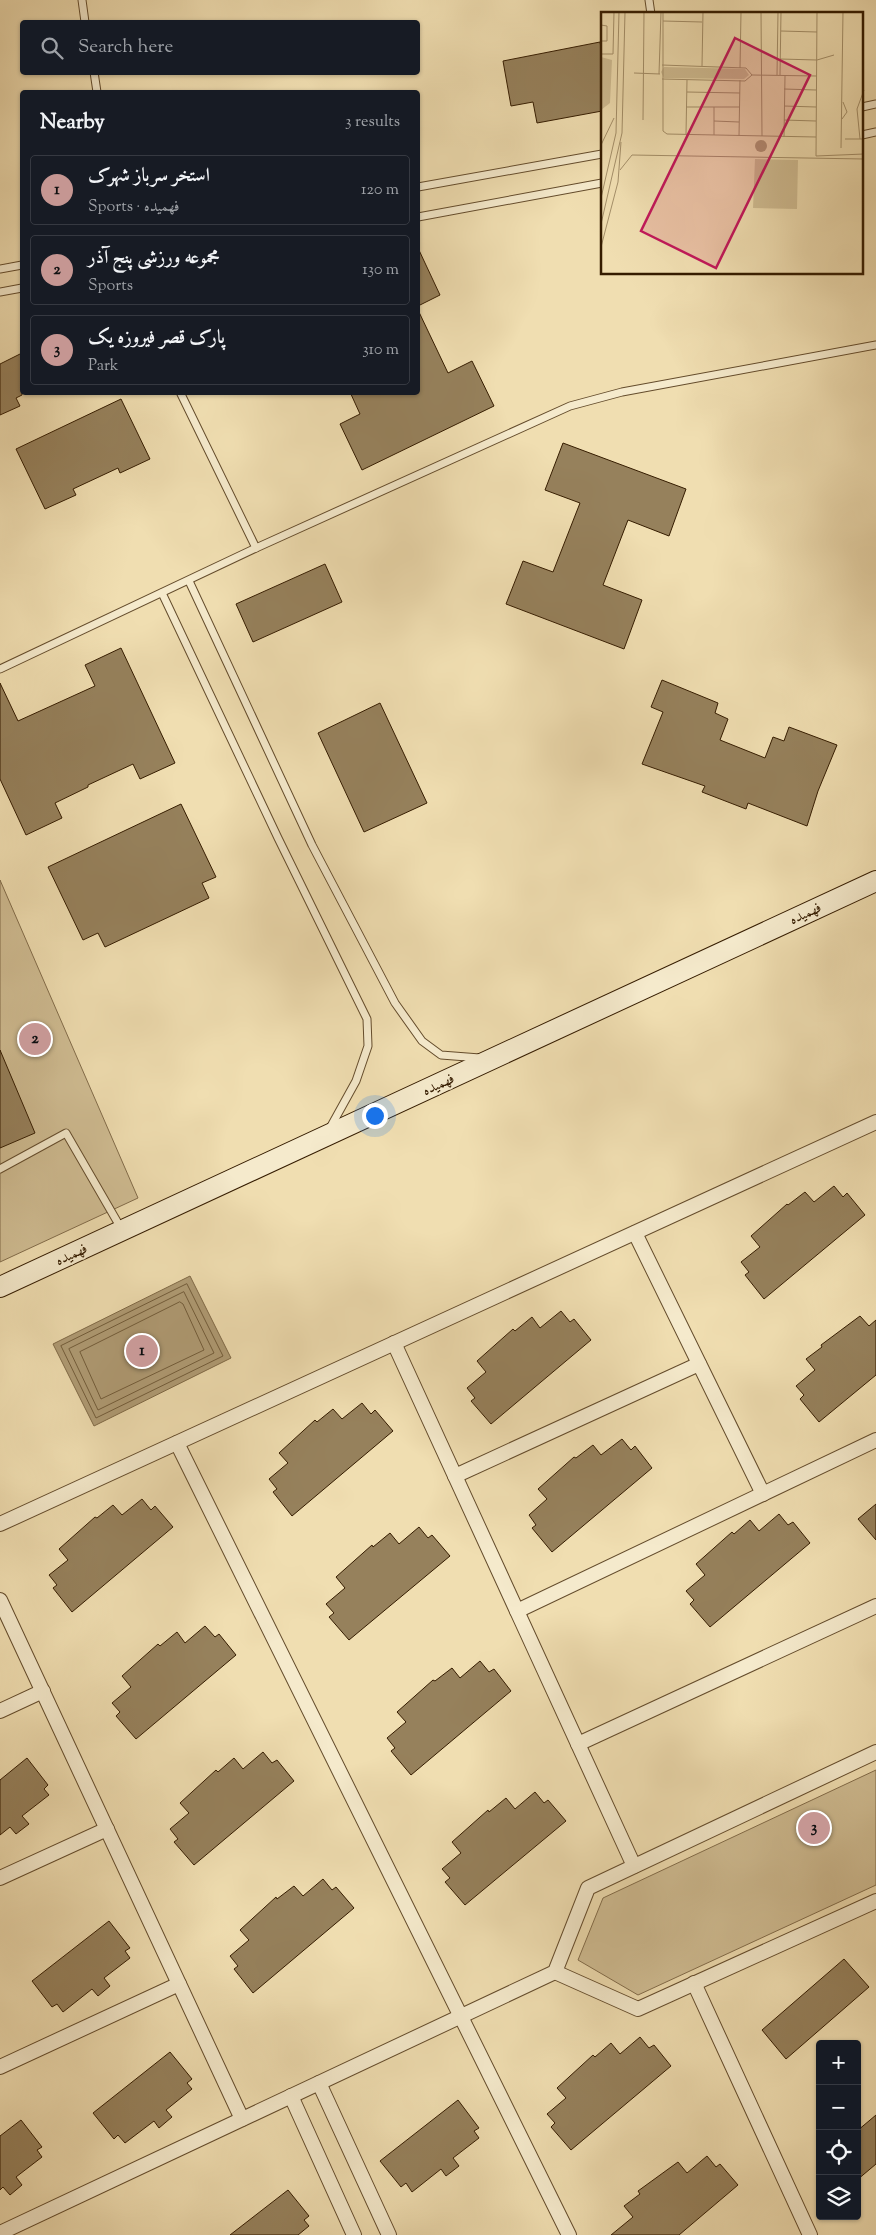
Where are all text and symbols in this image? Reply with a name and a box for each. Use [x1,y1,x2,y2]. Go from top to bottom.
inset map [601,12,864,275]
search box [20,20,420,75]
icon: search [38,34,66,62]
text: Search here [78,34,173,61]
text: Nearby [40,108,105,138]
text: 3 results [345,111,400,134]
text: استخر سرباز شهرک [88,163,210,190]
text: 1 [54,179,60,202]
text: 120 m [361,179,399,202]
text: Sports · فهمیده [88,196,180,219]
text: مجموعه ورزشی پنج آذر [88,245,220,272]
text: 2 [53,259,61,282]
text: 130 m [362,259,399,282]
text: Sports [88,275,133,298]
text: پارک قصر فیروزه یک [88,325,225,352]
text: 3 [54,339,60,362]
text: 310 m [362,339,399,362]
text: Park [88,355,119,378]
street label: فهمیده [786,898,825,931]
pin: 2 [19,1020,51,1058]
street label: فهمیده [419,1069,458,1102]
your location [362,1103,388,1129]
street label: فهمیده [52,1239,91,1272]
pin: 1 [126,1332,158,1370]
pin: 3 [798,1809,830,1847]
map controls [816,2040,861,2220]
button: + [816,2040,861,2085]
button: − [816,2085,861,2130]
button: locate [816,2130,861,2175]
button: layers [816,2175,861,2220]

